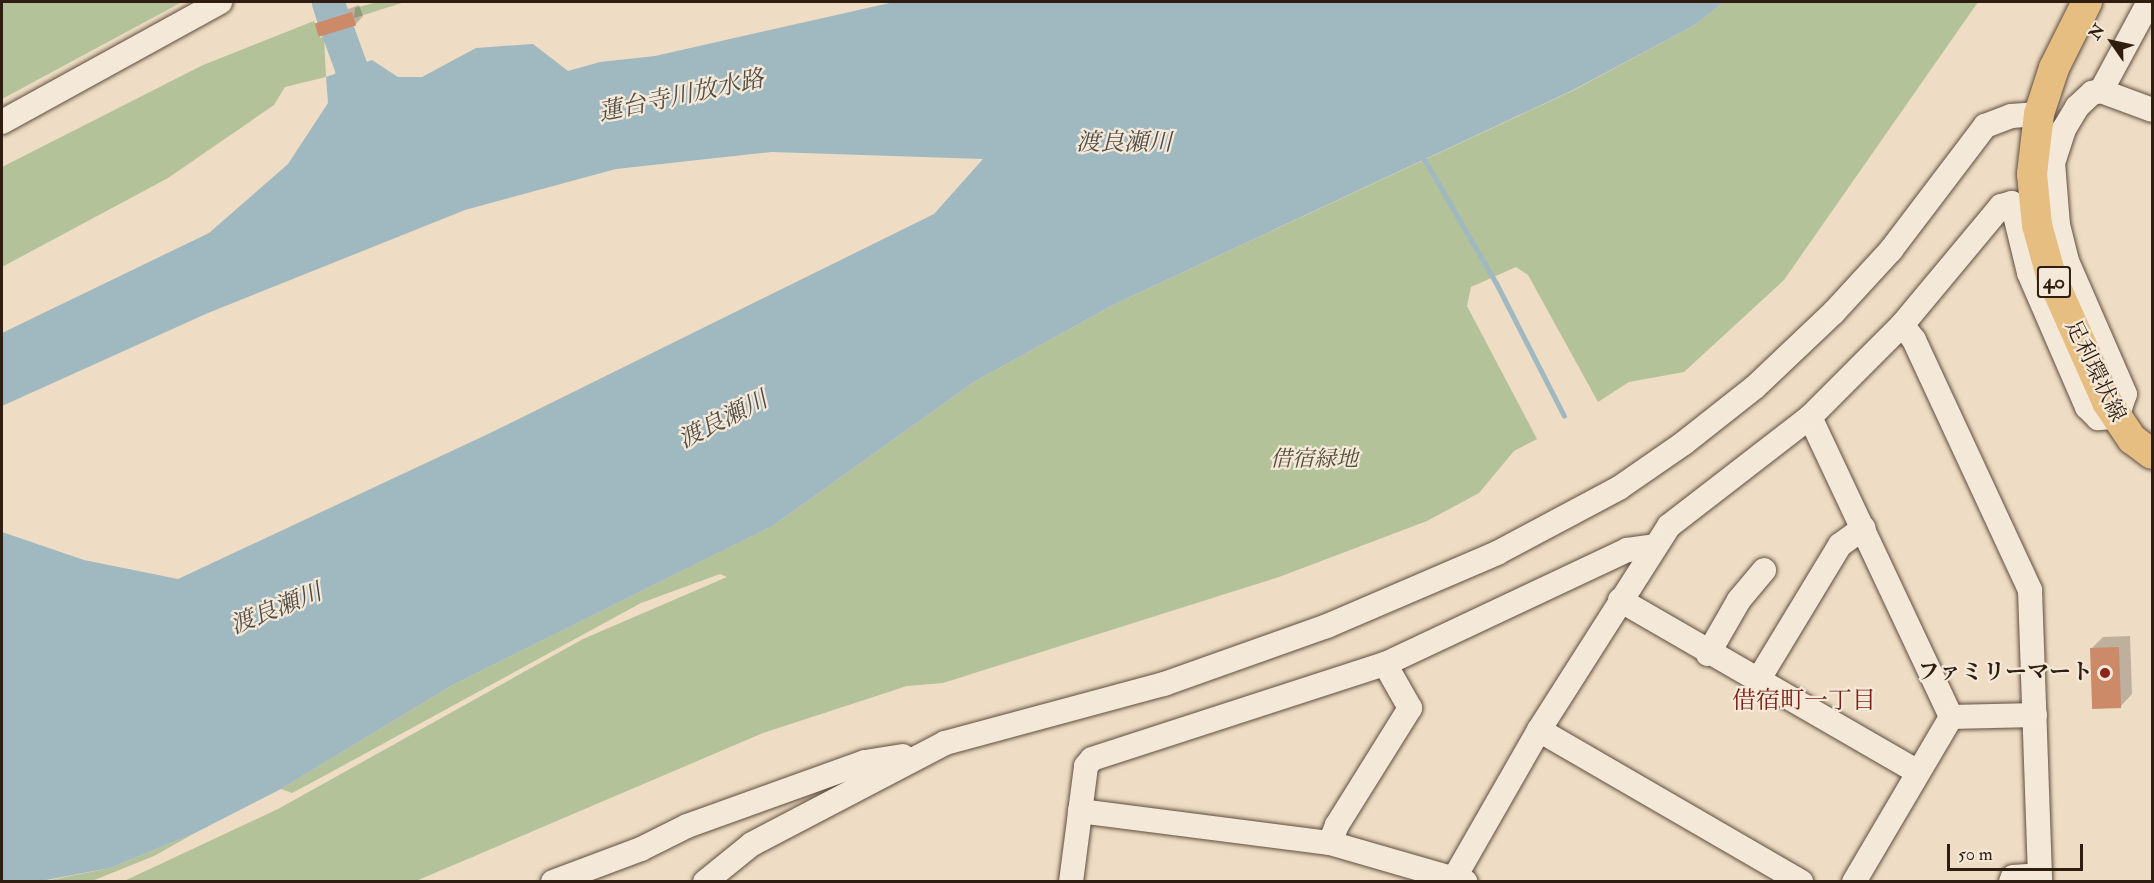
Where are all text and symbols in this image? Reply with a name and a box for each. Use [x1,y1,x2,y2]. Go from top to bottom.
north arrow [2082,12,2142,72]
text: N [2085,20,2109,43]
water label: 蓮台寺川放水路 [596,64,766,128]
water label: 渡良瀬川 [1076,129,1172,157]
road number: 40 [2036,264,2072,300]
street label: 足利環状線 [2059,316,2131,426]
water label: 渡良瀬川 [674,385,772,455]
park label: 借宿緑地 [1270,447,1358,473]
water label: 渡良瀬川 [226,578,326,640]
place label: ファミリーマート [1917,660,2093,686]
marker: ファミリーマート [2098,666,2112,680]
district label: 借宿町一丁目 [1732,687,1876,715]
scale bar [1950,832,2086,870]
text: 50 m [1958,843,1993,866]

